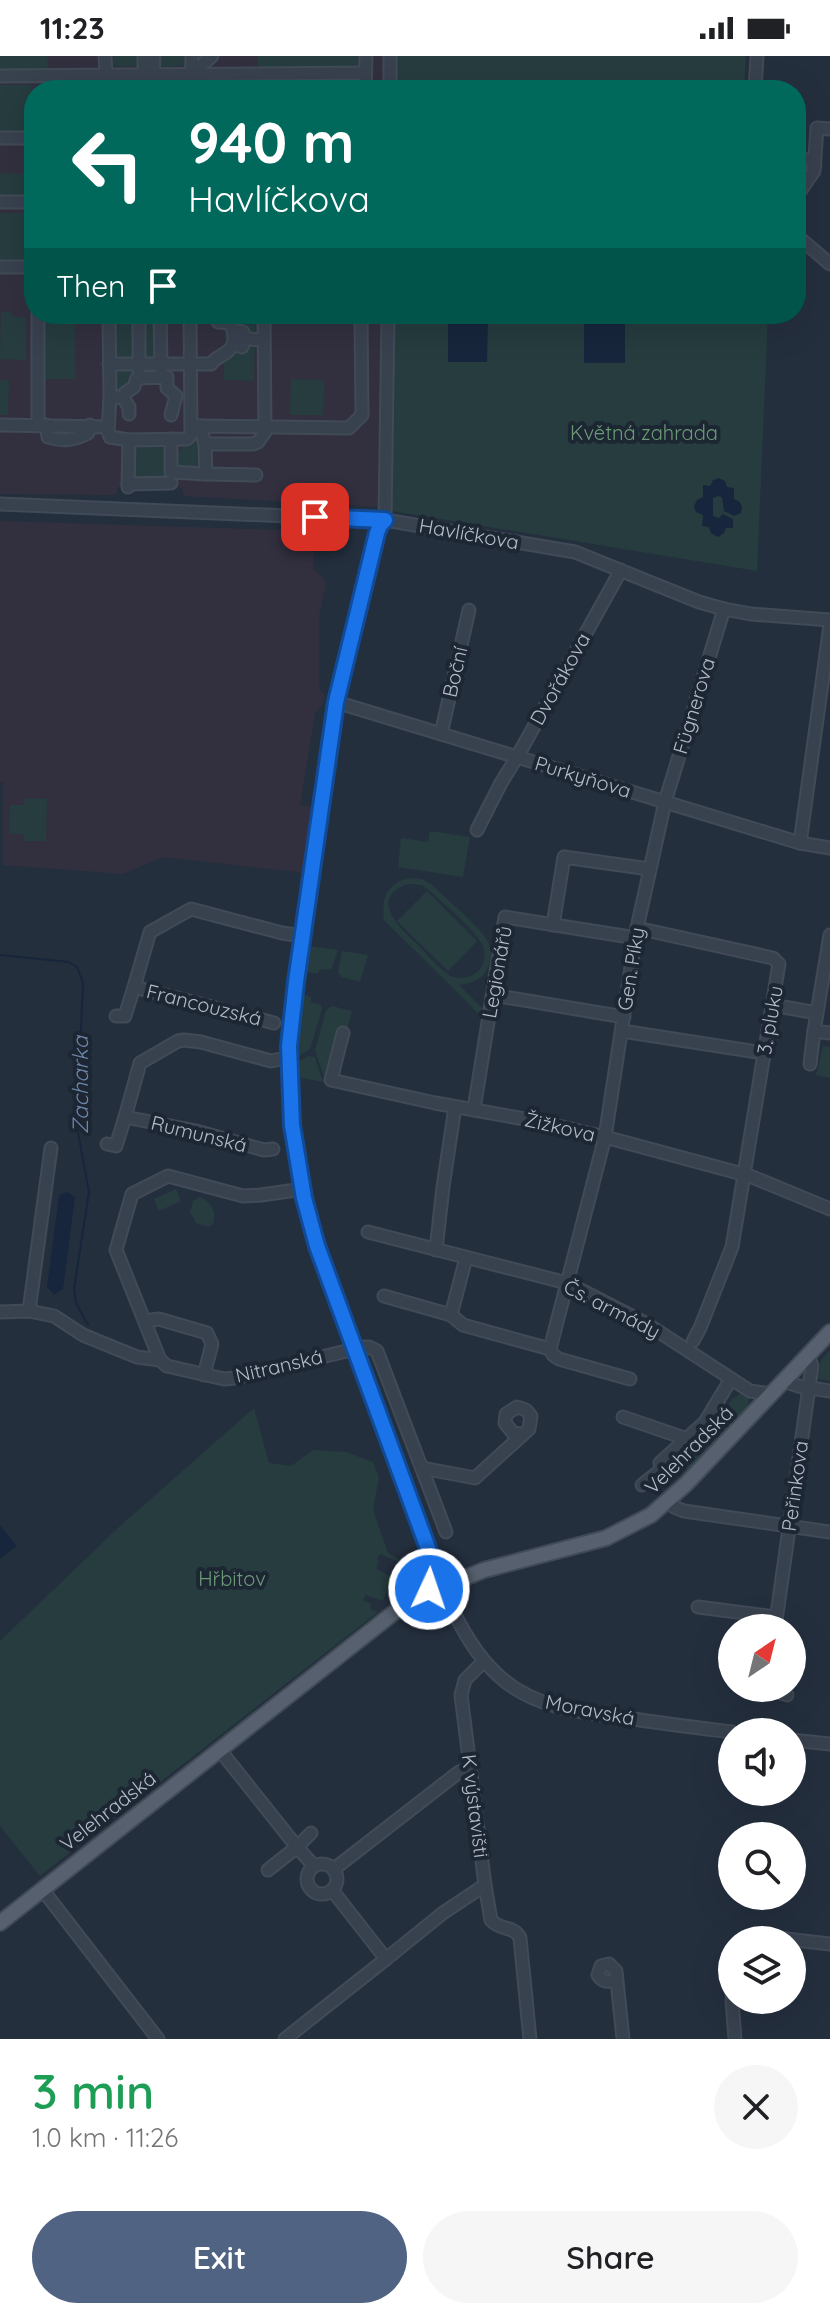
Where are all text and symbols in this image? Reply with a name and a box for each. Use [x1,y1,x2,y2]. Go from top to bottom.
text: 11:23 [40,9,105,47]
text: 940 m [188,107,354,177]
icon: left [56,112,160,216]
text: Havlíčkova [188,176,370,221]
icon: arrive [141,264,185,308]
text: Then [56,267,125,305]
park label: Květná zahrada [570,420,718,445]
pin [281,483,349,551]
icon: arrive [293,495,337,539]
street label: Havlíčkova [417,512,521,555]
street label: Dvořákova [524,628,595,729]
street label: Boční [437,643,473,700]
street label: Fügnerova [667,655,720,757]
street label: Purkyňova [532,750,634,803]
street label: Legionářů [476,924,517,1020]
street label: Gen. Píky [612,925,649,1012]
street label: Francouzská [144,978,264,1031]
street label: 3. pluku [751,983,788,1056]
water label: Zacharka [66,1034,94,1134]
street label: Žižkova [522,1106,598,1147]
street label: Rumunská [149,1110,250,1157]
street label: Čs. armády [560,1274,665,1344]
street label: Nitranská [233,1343,325,1388]
street label: Velehradská [639,1400,738,1499]
street label: Peřinkova [776,1439,813,1533]
position arrow [387,1547,471,1631]
park label: Hřbitov [198,1566,266,1591]
north arrow [718,1614,806,1702]
map controls [718,1614,806,2014]
street label: Moravská [543,1689,637,1730]
button: sound [718,1718,806,1806]
street label: K výstavišti [457,1753,494,1859]
street label: Velehradská [55,1765,161,1856]
button: search [718,1822,806,1910]
button: layers [718,1926,806,2014]
text: 3 min [32,2061,154,2121]
button: close [714,2065,798,2149]
text: 1.0 km · 11:26 [32,2121,178,2154]
button: Exit [32,2211,407,2303]
button: Share [423,2211,798,2303]

